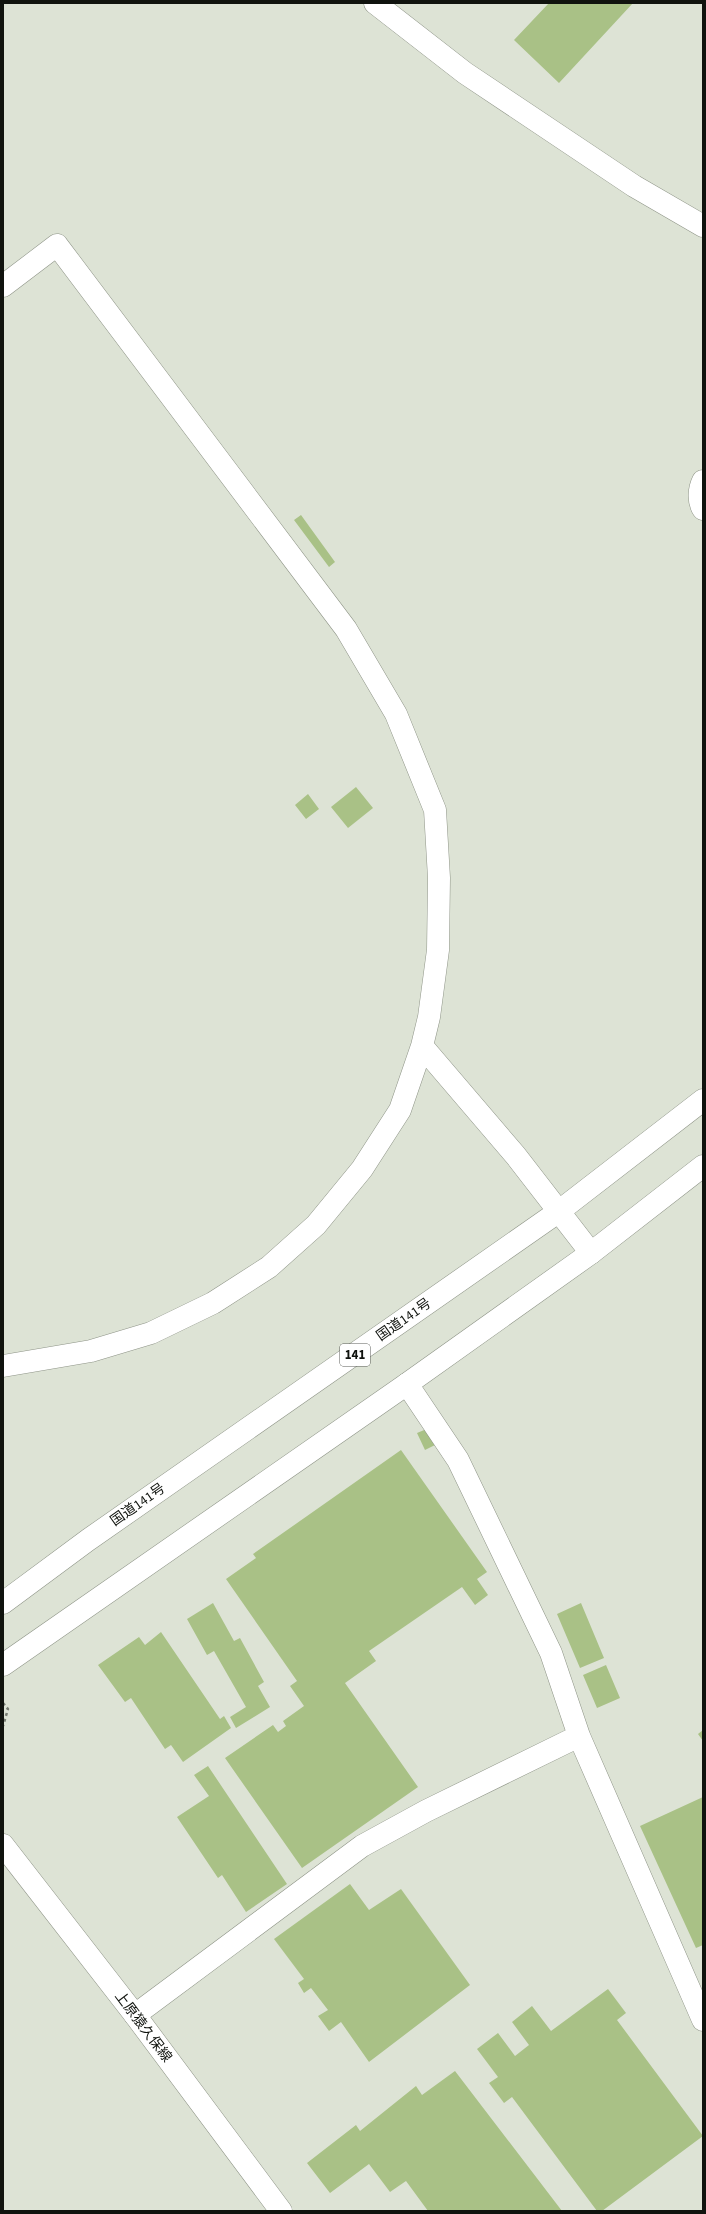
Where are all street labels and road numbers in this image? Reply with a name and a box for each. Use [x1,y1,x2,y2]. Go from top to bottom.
street label: 国道141号 [373,1294,435,1346]
road number: 141 [340,1344,370,1366]
street label: 国道141号 [107,1479,169,1531]
street label: 上原猿久保線 [110,1987,176,2067]

